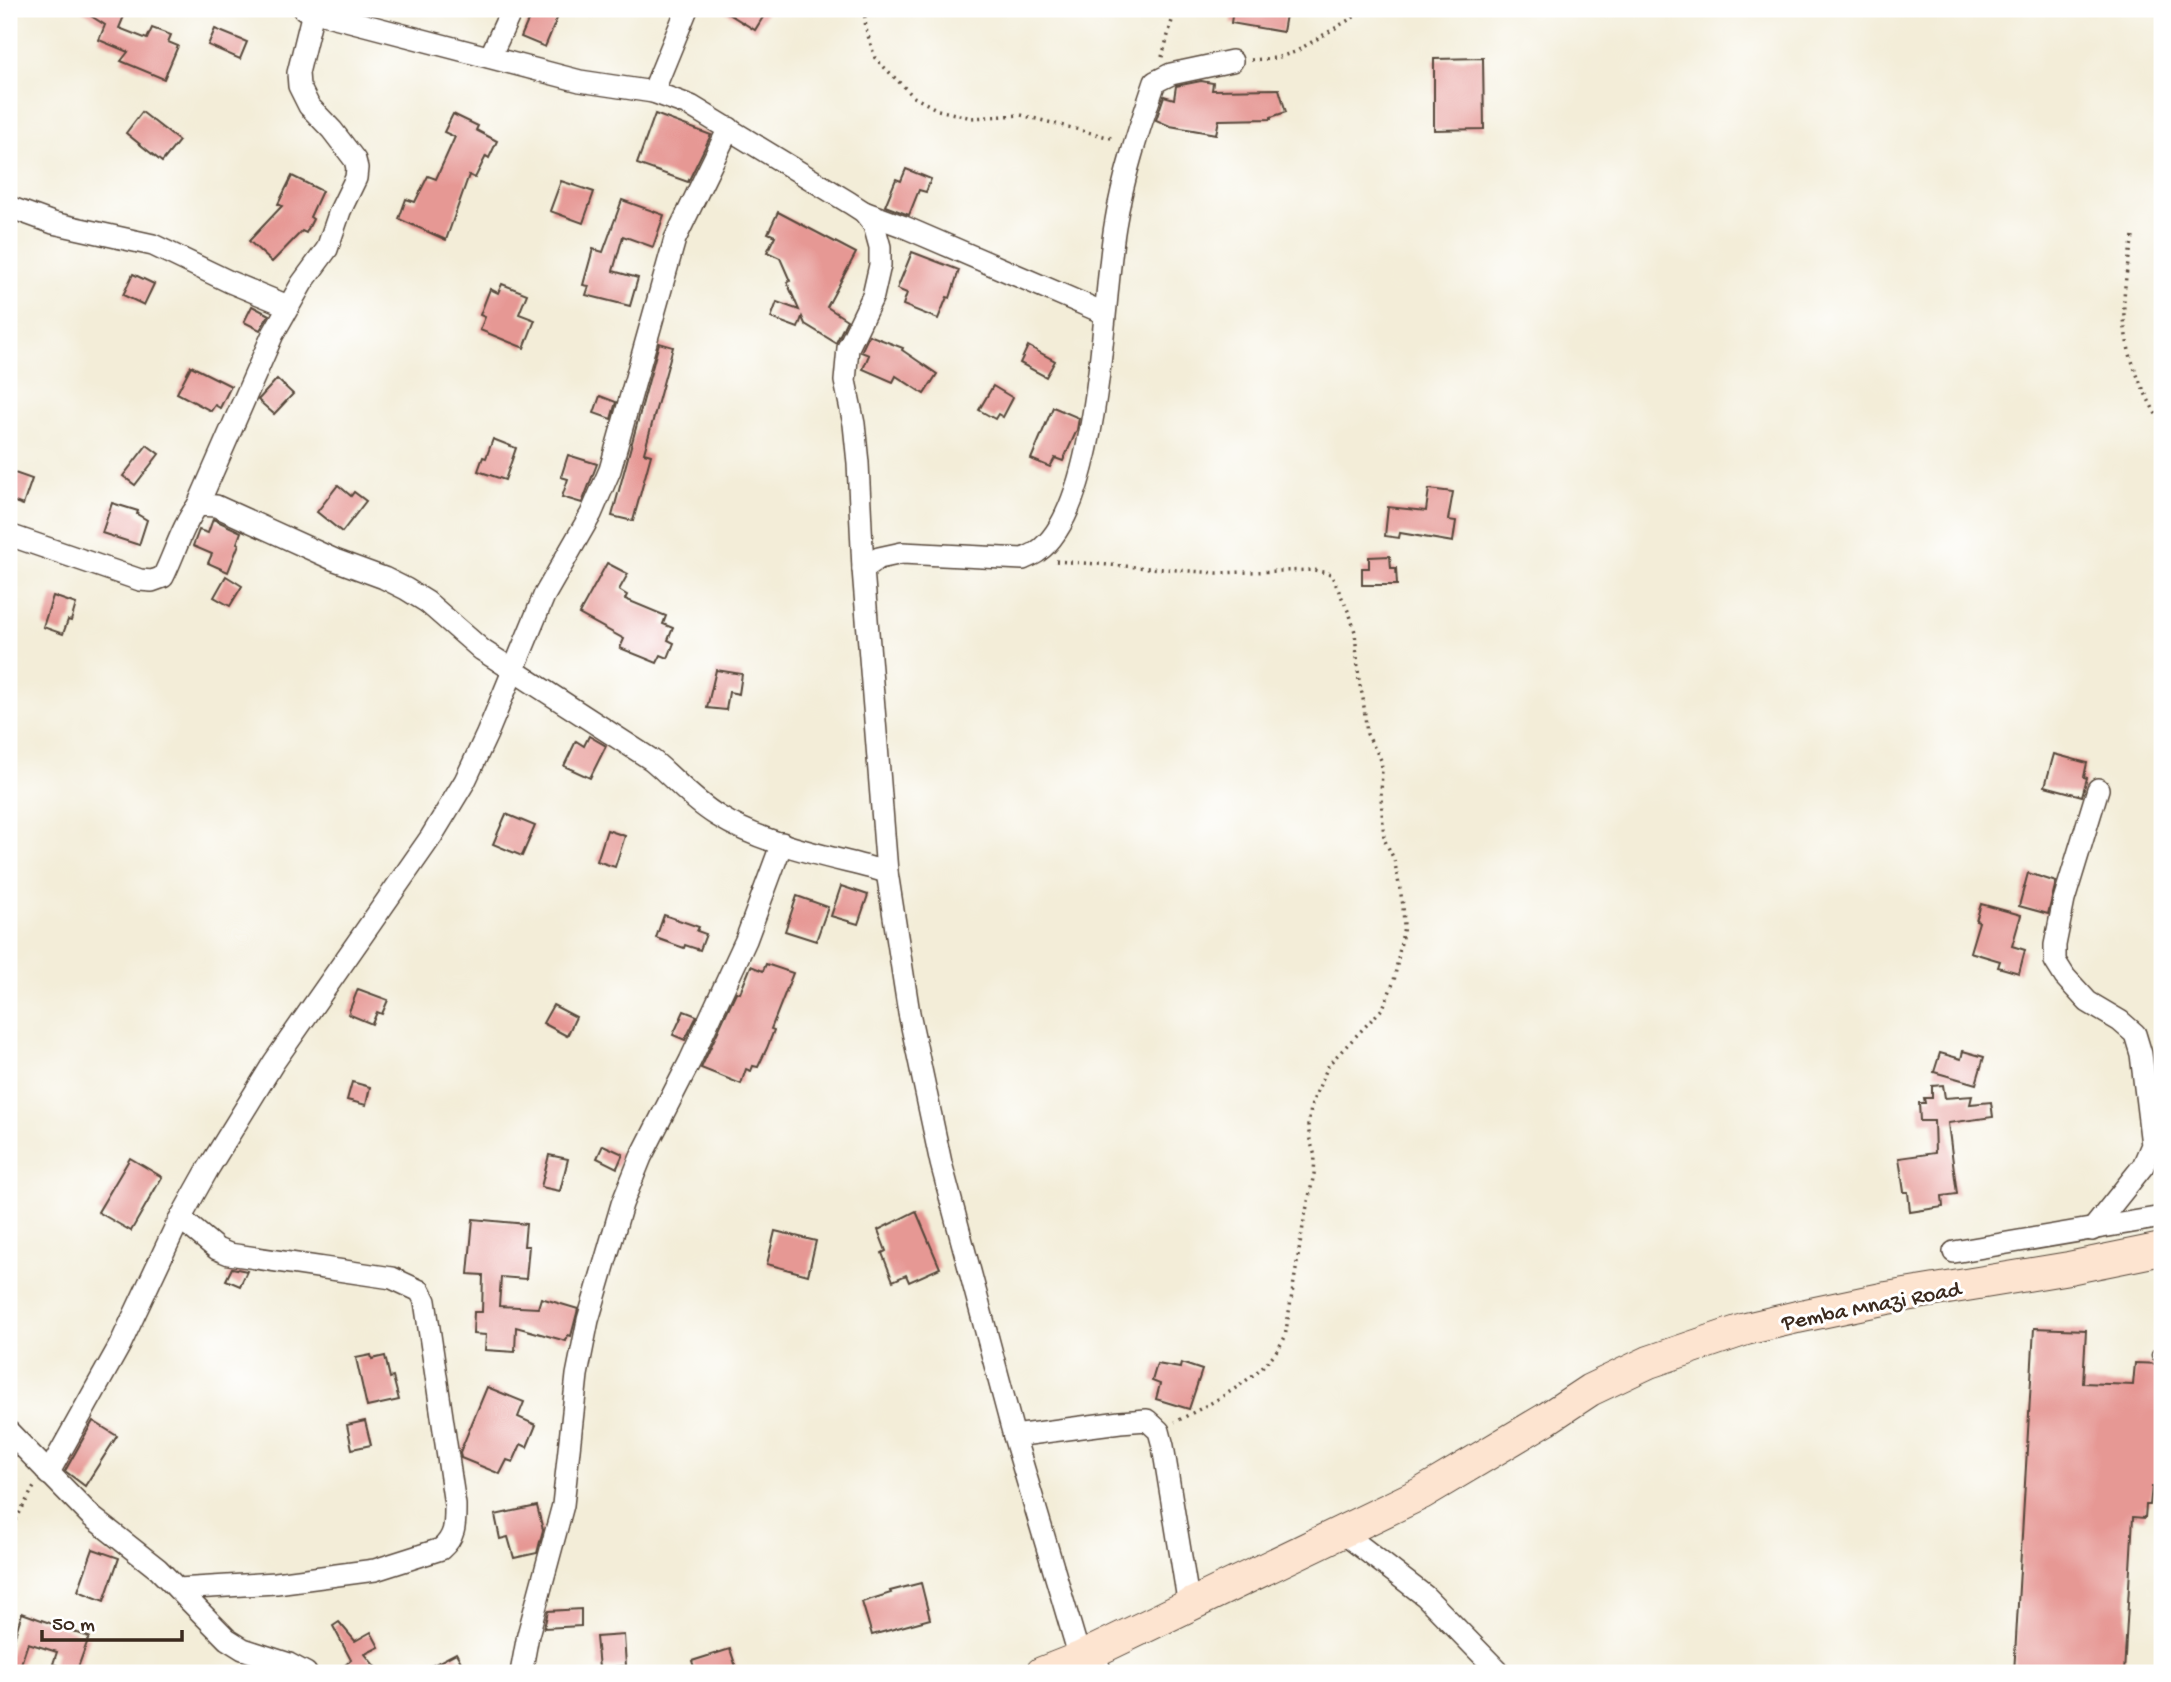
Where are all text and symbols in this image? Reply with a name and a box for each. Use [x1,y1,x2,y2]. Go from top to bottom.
street label: Pemba Mnazi Road [1779,1277,1965,1338]
scale bar [42,1598,182,1642]
text: 50 m [52,1614,95,1639]

